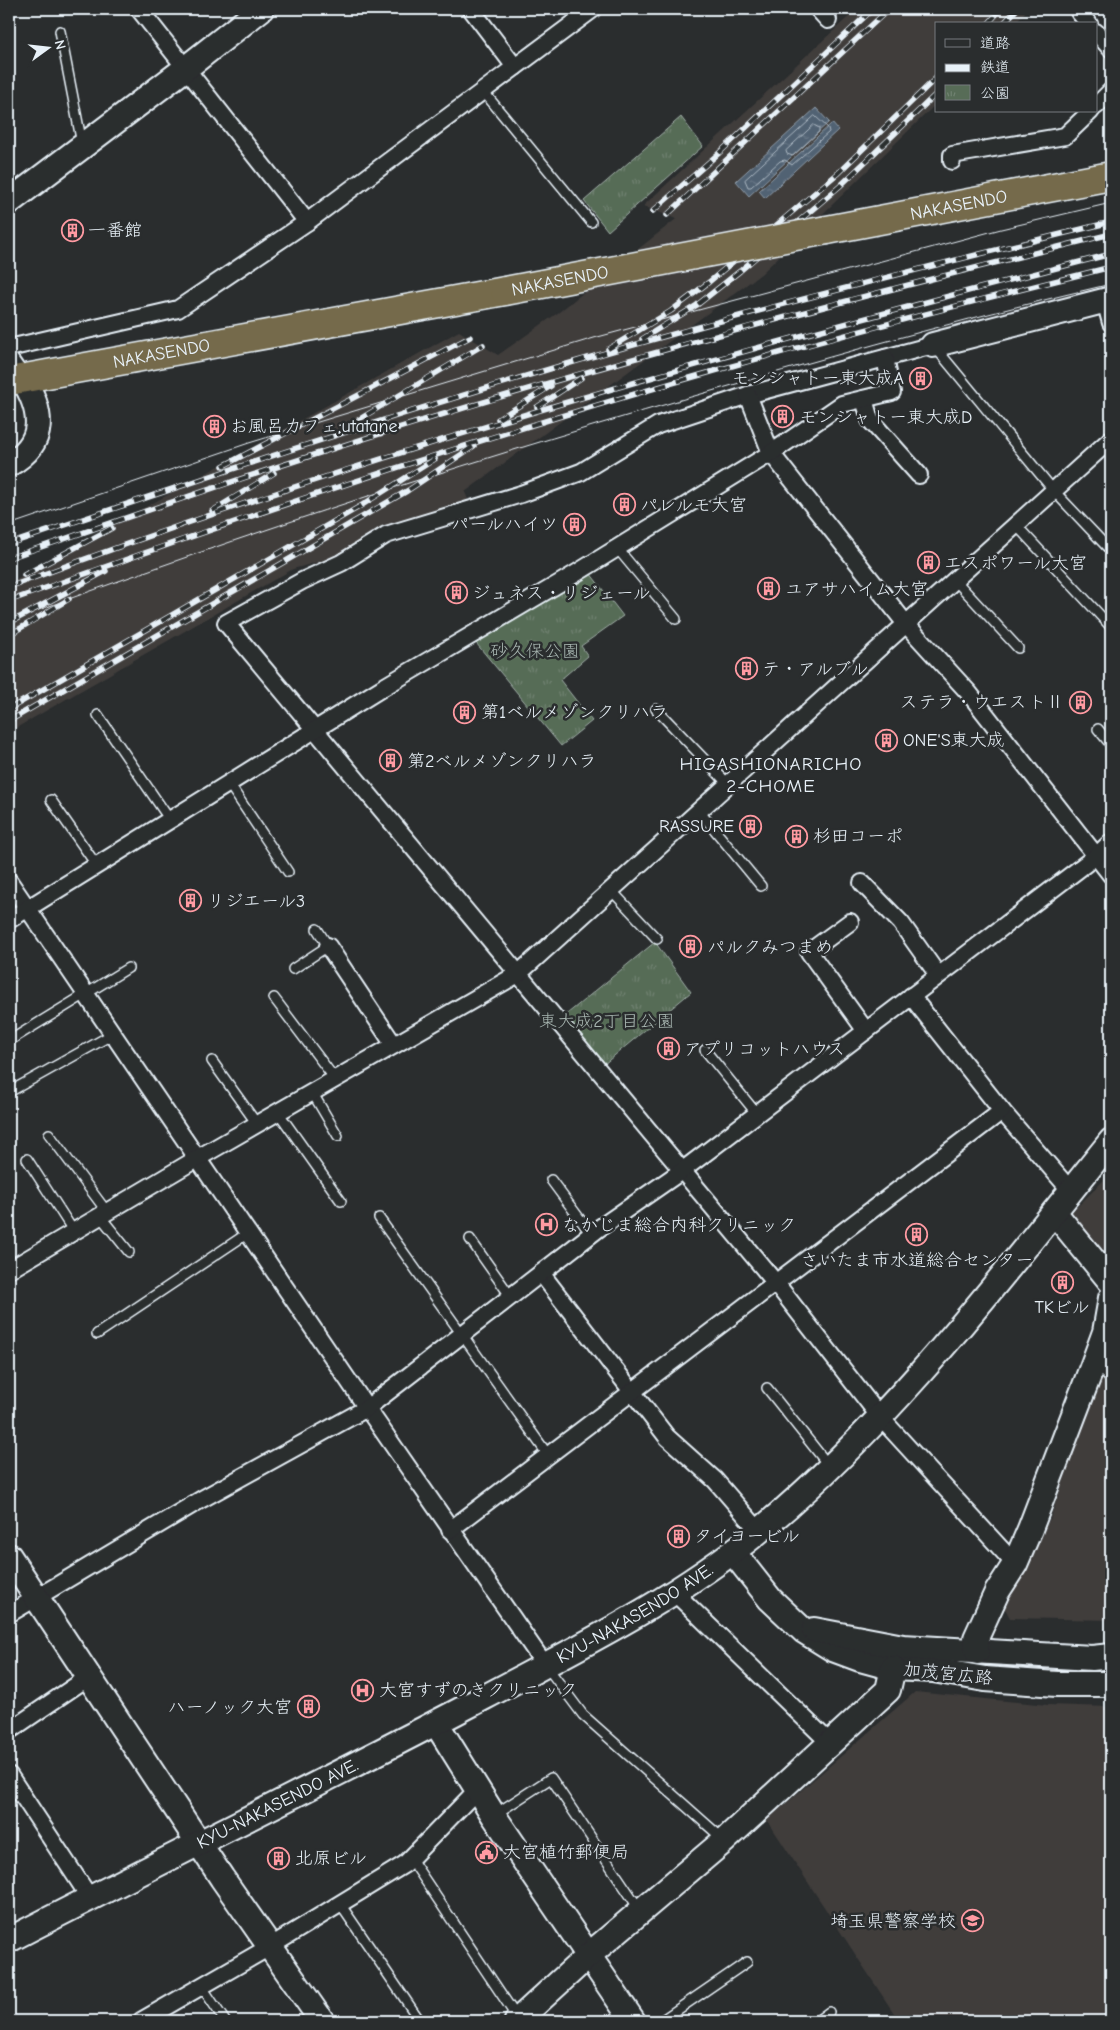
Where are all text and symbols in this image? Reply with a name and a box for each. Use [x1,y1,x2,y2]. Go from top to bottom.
north arrow [22,22,72,72]
legend [935,22,1098,112]
text: 道路 [980,34,1010,52]
text: N [51,38,69,51]
text: 鉄道 [980,58,1010,76]
text: 公園 [980,84,1010,102]
street label: NAKASENDO [908,185,1009,224]
building icon: 一番館 [60,218,84,242]
place label: 一番館 [88,220,142,241]
street label: NAKASENDO [510,261,610,300]
street label: NAKASENDO [111,334,212,372]
building icon: モンシャトー東大成A [908,366,932,390]
place label: モンシャトー東大成A [732,368,904,389]
building icon: モンシャトー東大成D [771,405,795,429]
place label: モンシャトー東大成D [799,407,972,428]
building icon: お風呂カフェ;utatane [202,414,226,438]
place label: お風呂カフェ;utatane [230,416,398,437]
building icon: パレルモ大宮 [612,493,636,517]
place label: パレルモ大宮 [640,495,747,516]
building icon: パールハイツ [562,512,586,536]
place label: パールハイツ [451,514,558,535]
building icon: エスポワール大宮 [916,551,940,575]
place label: エスポワール大宮 [944,553,1087,574]
building icon: ユアサハイム大宮 [757,577,781,601]
place label: ユアサハイム大宮 [785,579,928,600]
building icon: ジュネス・リジェール [444,581,468,605]
place label: ジュネス・リジェール [472,583,651,604]
park label: 砂久保公園 [490,641,580,662]
building icon: テ・アルブル [734,657,758,681]
place label: テ・アルブル [762,659,868,680]
building icon: ステラ・ウエストⅡ [1068,690,1092,714]
place label: ステラ・ウエストⅡ [899,692,1064,713]
building icon: 第1ベルメゾンクリハラ [453,700,477,724]
place label: 第1ベルメゾンクリハラ [481,702,668,723]
building icon: ONE'S東大成 [875,728,899,752]
place label: ONE'S東大成 [903,730,1005,751]
building icon: 第2ベルメゾンクリハラ [379,749,403,773]
place label: 第2ベルメゾンクリハラ [407,751,596,772]
district label: HIGASHIONARICHO 2-CHOME [680,753,863,797]
building icon: RASSURE [738,814,762,838]
place label: RASSURE [659,816,734,837]
building icon: 杉田コーポ [785,824,809,848]
place label: 杉田コーポ [813,826,903,847]
building icon: リジエール3 [179,889,203,913]
place label: リジエール3 [207,891,305,912]
building icon: パルクみつまめ [679,935,703,959]
place label: パルクみつまめ [707,937,833,958]
park label: 東大成2丁目公園 [539,1011,675,1032]
building icon: アプリコットハウス [656,1037,680,1061]
place label: アプリコットハウス [684,1039,845,1060]
hospital icon: なかじま総合内科クリニック [534,1213,558,1237]
place label: なかじま総合内科クリニック [562,1215,796,1236]
building icon: さいたま市水道総合センター [905,1223,929,1247]
place label: さいたま市水道総合センター [801,1250,1033,1271]
building icon: TKビル [1050,1270,1074,1294]
place label: TKビル [1034,1297,1090,1318]
building icon: タイヨービル [666,1524,690,1548]
place label: タイヨービル [694,1526,800,1547]
street label: KYU-NAKASENDO AVE. [553,1559,717,1668]
street label: 加茂宮広路 [902,1659,994,1689]
hospital icon: 大宮すずのきクリニック [351,1678,375,1702]
place label: 大宮すずのきクリニック [379,1680,577,1701]
building icon: ハーノック大宮 [296,1695,320,1719]
place label: ハーノック大宮 [167,1697,292,1718]
street label: KYU-NAKASENDO AVE. [193,1754,362,1853]
public building icon: 大宮植竹郵便局 [475,1840,499,1864]
place label: 大宮植竹郵便局 [503,1842,629,1863]
building icon: 北原ビル [267,1846,291,1870]
place label: 北原ビル [295,1848,367,1869]
school or university icon: 埼玉県警察学校 [960,1909,984,1933]
place label: 埼玉県警察学校 [830,1911,956,1932]

